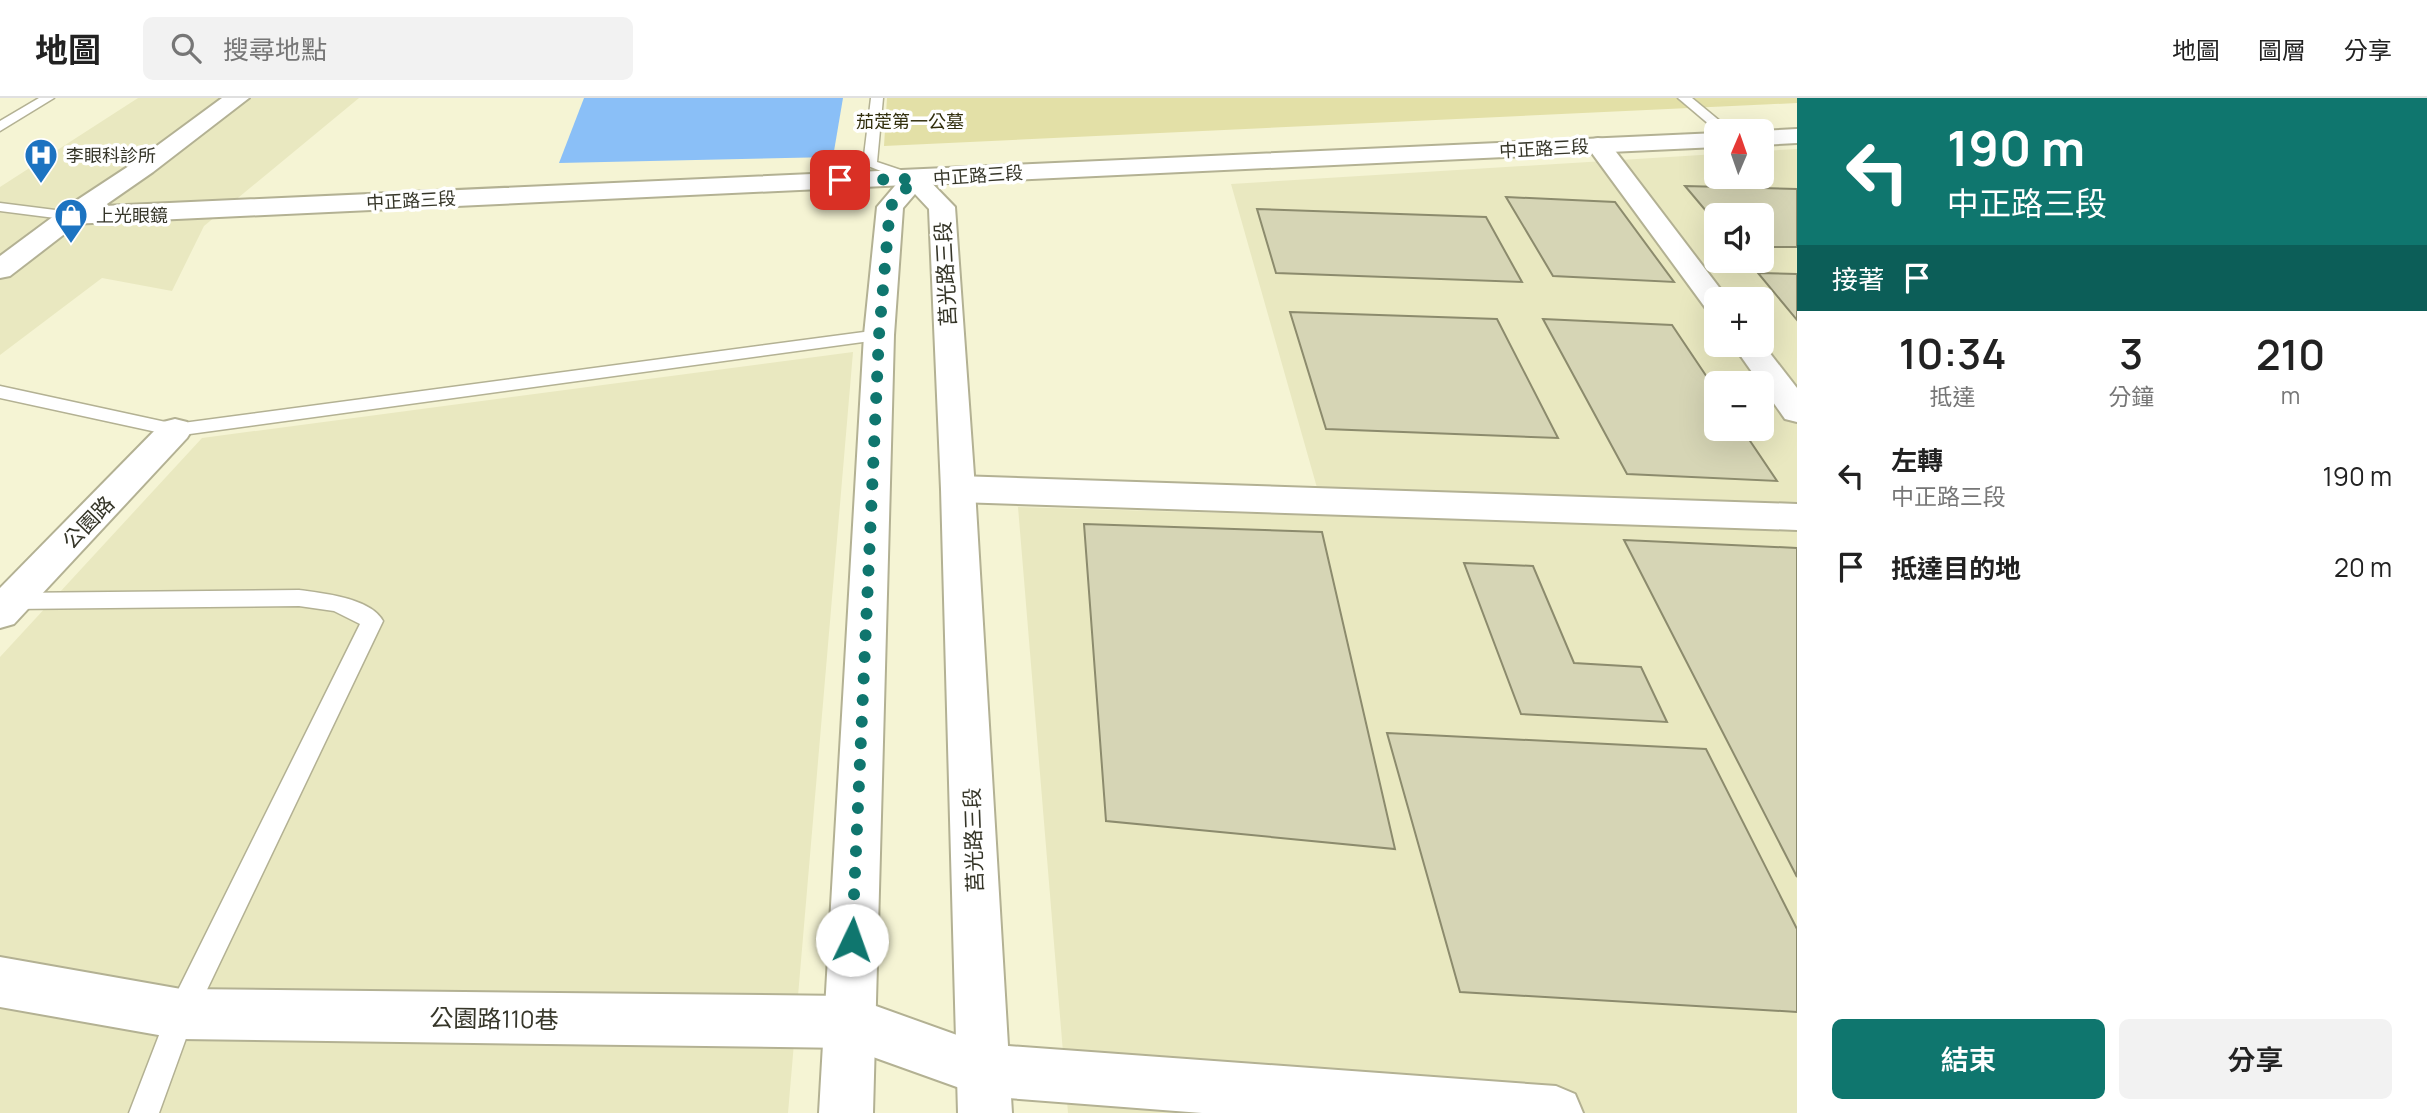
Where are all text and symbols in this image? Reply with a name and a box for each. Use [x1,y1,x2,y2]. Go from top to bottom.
search box [143,17,633,80]
text: 地圖 [35,27,101,72]
icon: search [167,29,205,67]
text: 搜尋地點 [223,31,327,67]
text: 地圖 [2172,33,2220,66]
text: 圖層 [2258,33,2306,66]
text: 分享 [2344,33,2392,66]
park label: 茄萣第一公墓 [856,109,964,133]
text: 190 m [1947,114,2085,181]
north arrow [1704,119,1774,189]
map controls [1704,119,1774,441]
icon: left [1832,126,1923,217]
street label: 中正路三段 [1498,134,1590,162]
hospital icon: 李眼科診所 [22,136,60,185]
place label: 李眼科診所 [66,143,156,167]
pin [810,150,870,210]
street label: 中正路三段 [932,160,1024,190]
icon: arrive [821,161,859,199]
text: 中正路三段 [1947,181,2107,225]
street label: 中正路三段 [365,186,457,214]
shop icon: 上光眼鏡 [52,196,90,245]
place label: 上光眼鏡 [96,203,168,227]
button: sound [1704,203,1774,273]
street label: 莒光路三段 [928,221,962,327]
icon: arrive [1898,259,1936,297]
text: 接著 [1832,261,1884,297]
button: + [1704,287,1774,357]
text: 10:34 [1899,324,2007,382]
text: 3 [2119,324,2143,382]
text: 210 [2256,325,2325,383]
button: − [1704,371,1774,441]
text: m [2281,379,2300,411]
text: 抵達 [1930,380,1976,412]
text: 分鐘 [2108,380,2154,412]
text: 左轉 [1891,442,1943,478]
icon: left [1832,457,1870,495]
text: 190 m [2323,458,2392,494]
text: 中正路三段 [1891,480,2006,512]
street label: 公園路 [56,490,120,554]
icon: arrive [1832,548,1870,586]
text: 20 m [2334,549,2392,585]
text: 抵達目的地 [1891,550,2021,586]
street label: 莒光路三段 [957,787,989,893]
position arrow [815,903,889,977]
street label: 公園路110巷 [429,1000,559,1036]
button: 結束 [1832,1019,2105,1099]
button: 分享 [2119,1019,2392,1099]

